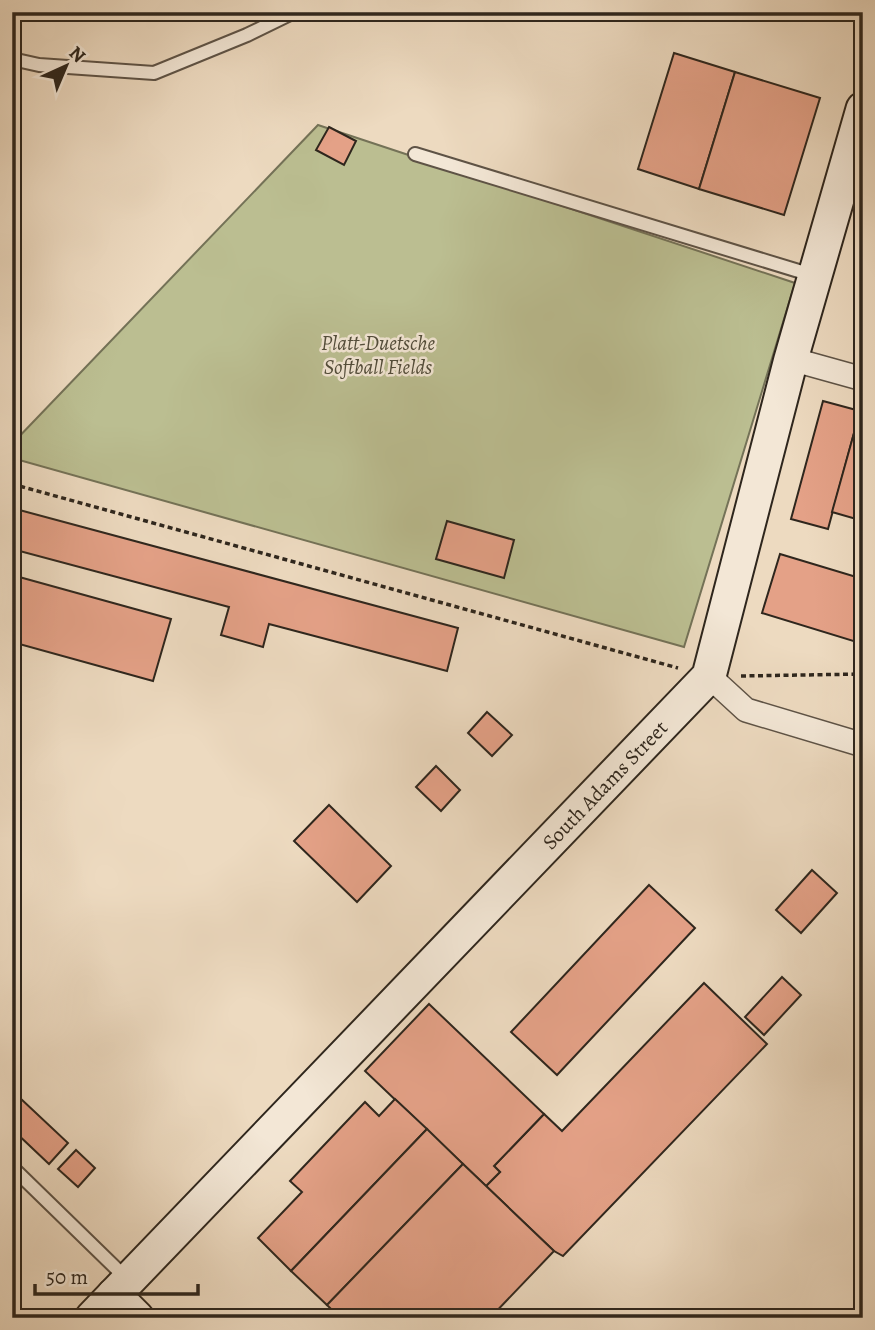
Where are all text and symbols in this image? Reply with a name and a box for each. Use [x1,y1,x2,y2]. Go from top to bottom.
north arrow [32,32,102,102]
text: N [63,40,91,69]
park label: Platt-Duetsche Softball Fields [321,329,435,381]
street label: South Adams Street [536,714,674,856]
scale bar [35,1253,198,1297]
text: 50 m [46,1263,88,1291]

